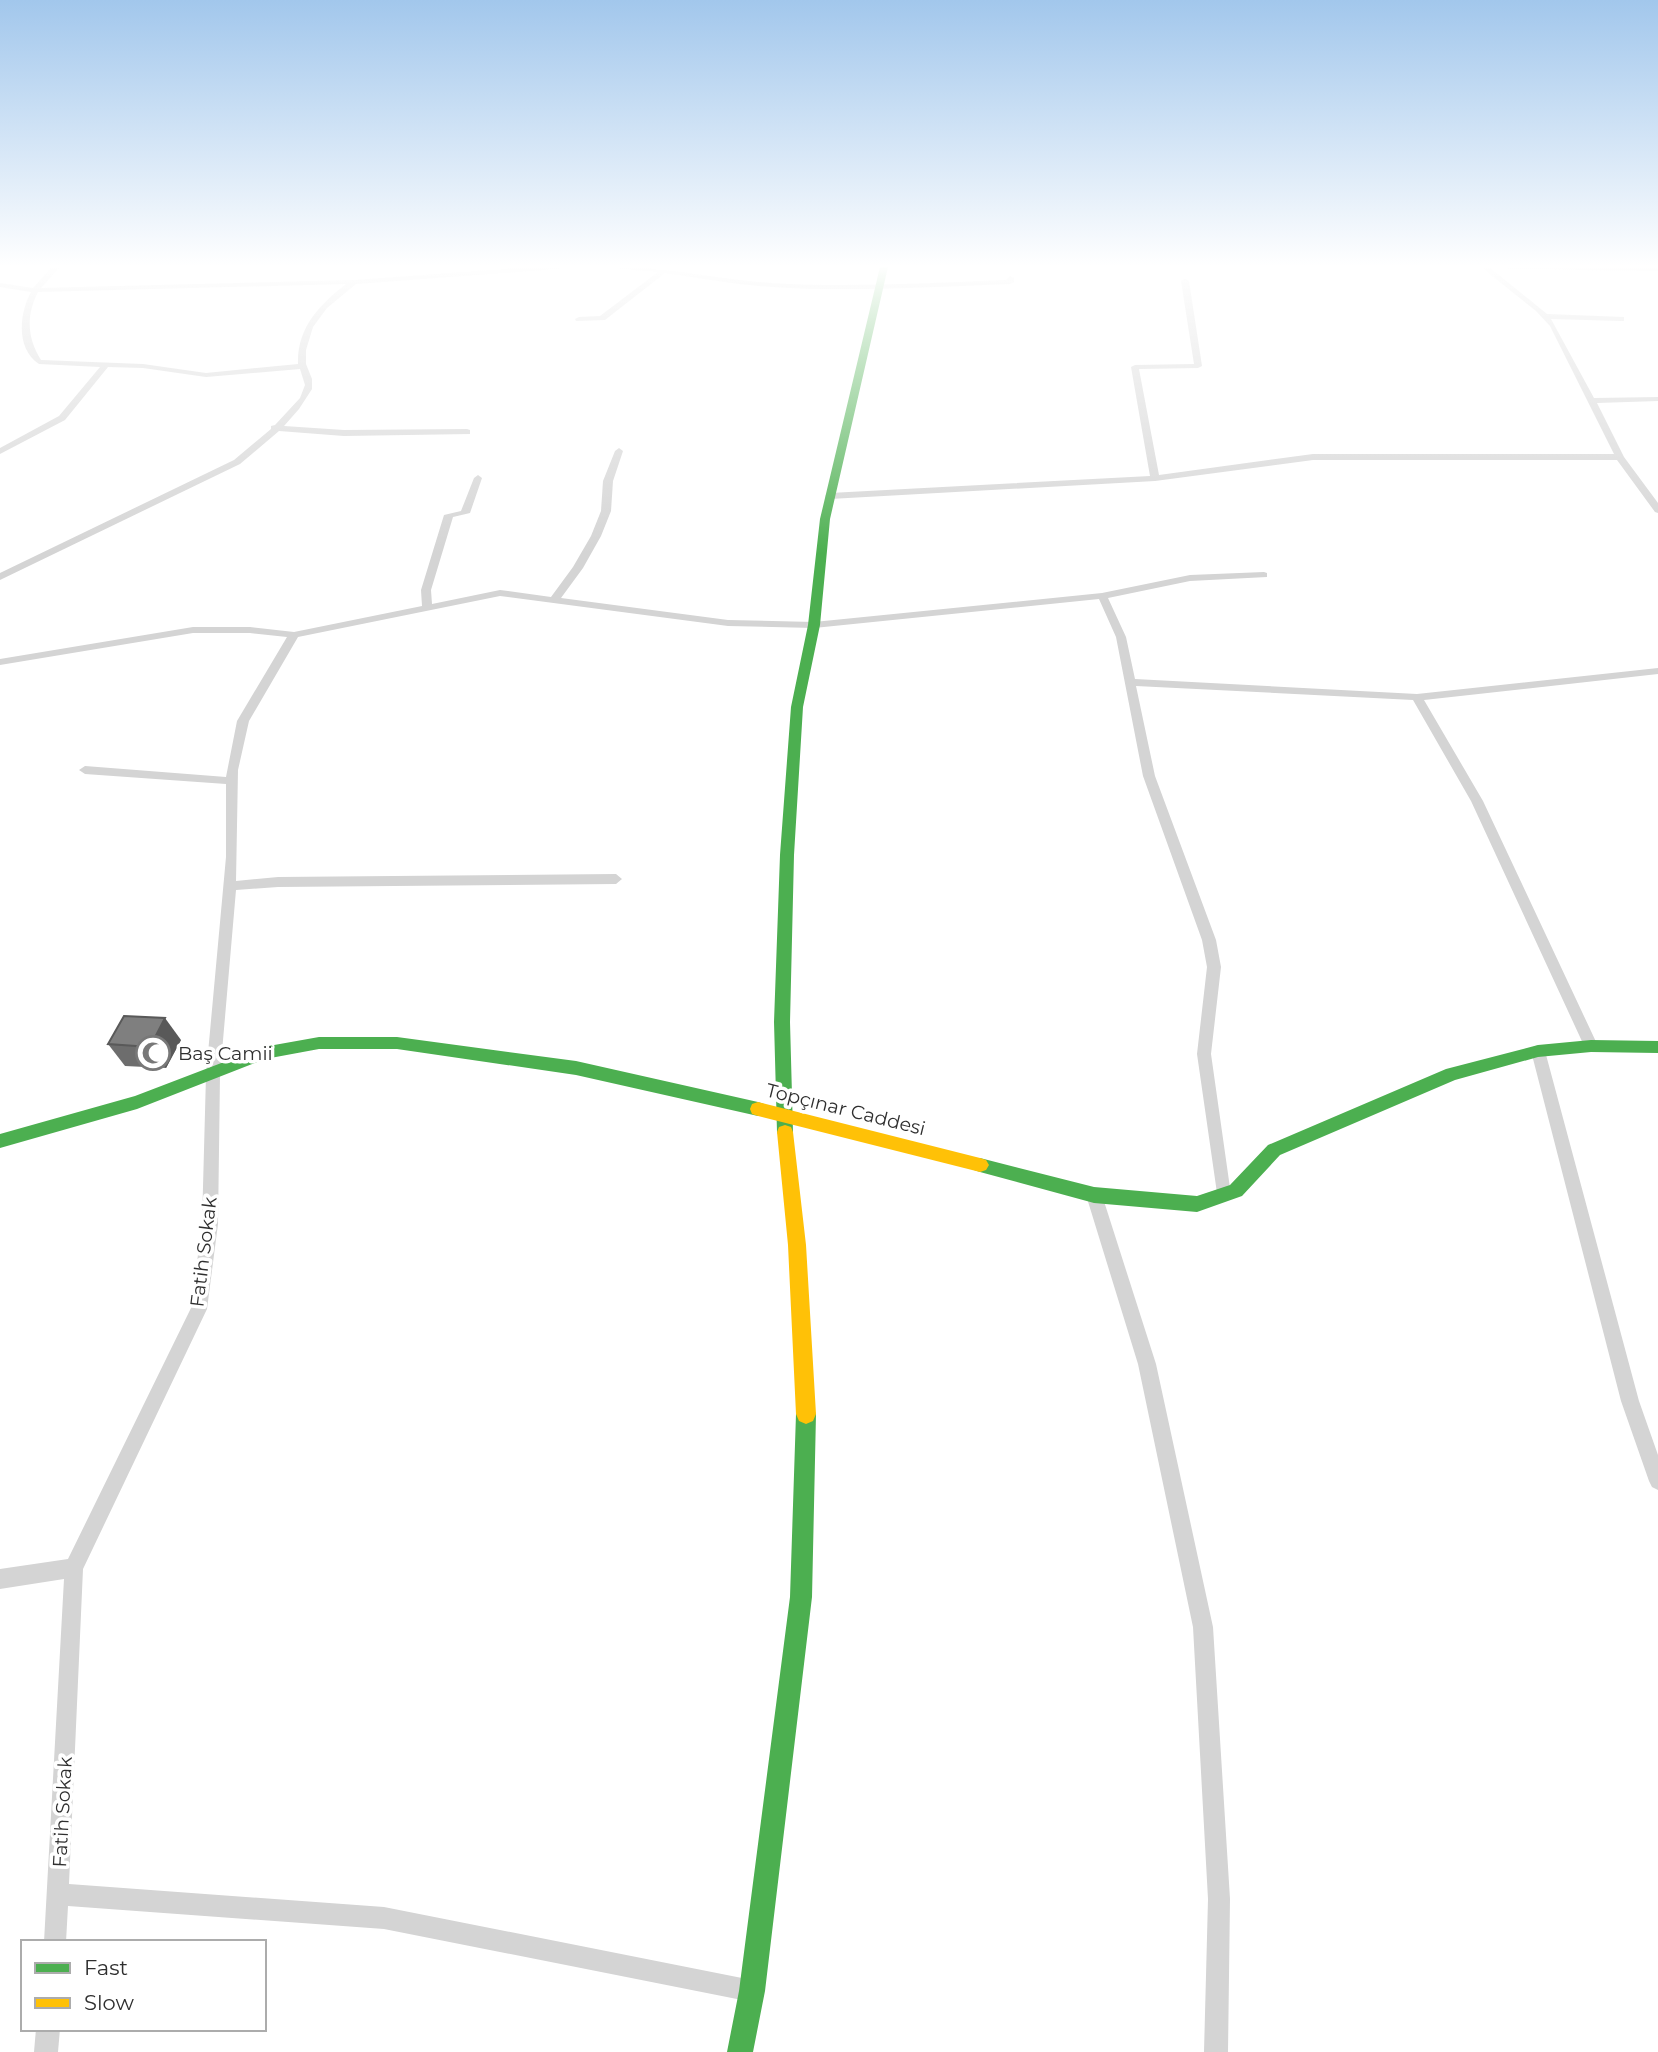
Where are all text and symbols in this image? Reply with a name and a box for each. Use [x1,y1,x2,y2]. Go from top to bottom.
mosque icon: Baş Camii [134,1034,172,1072]
place label: Baş Camii [178,1042,273,1065]
street label: Topçınar Caddesi [764,1079,928,1140]
street label: Fatih Sokak [185,1195,222,1308]
street label: Fatih Sokak [48,1755,77,1868]
legend [21,1940,266,2031]
text: Fast [84,1955,128,1980]
text: Slow [84,1990,134,2015]

